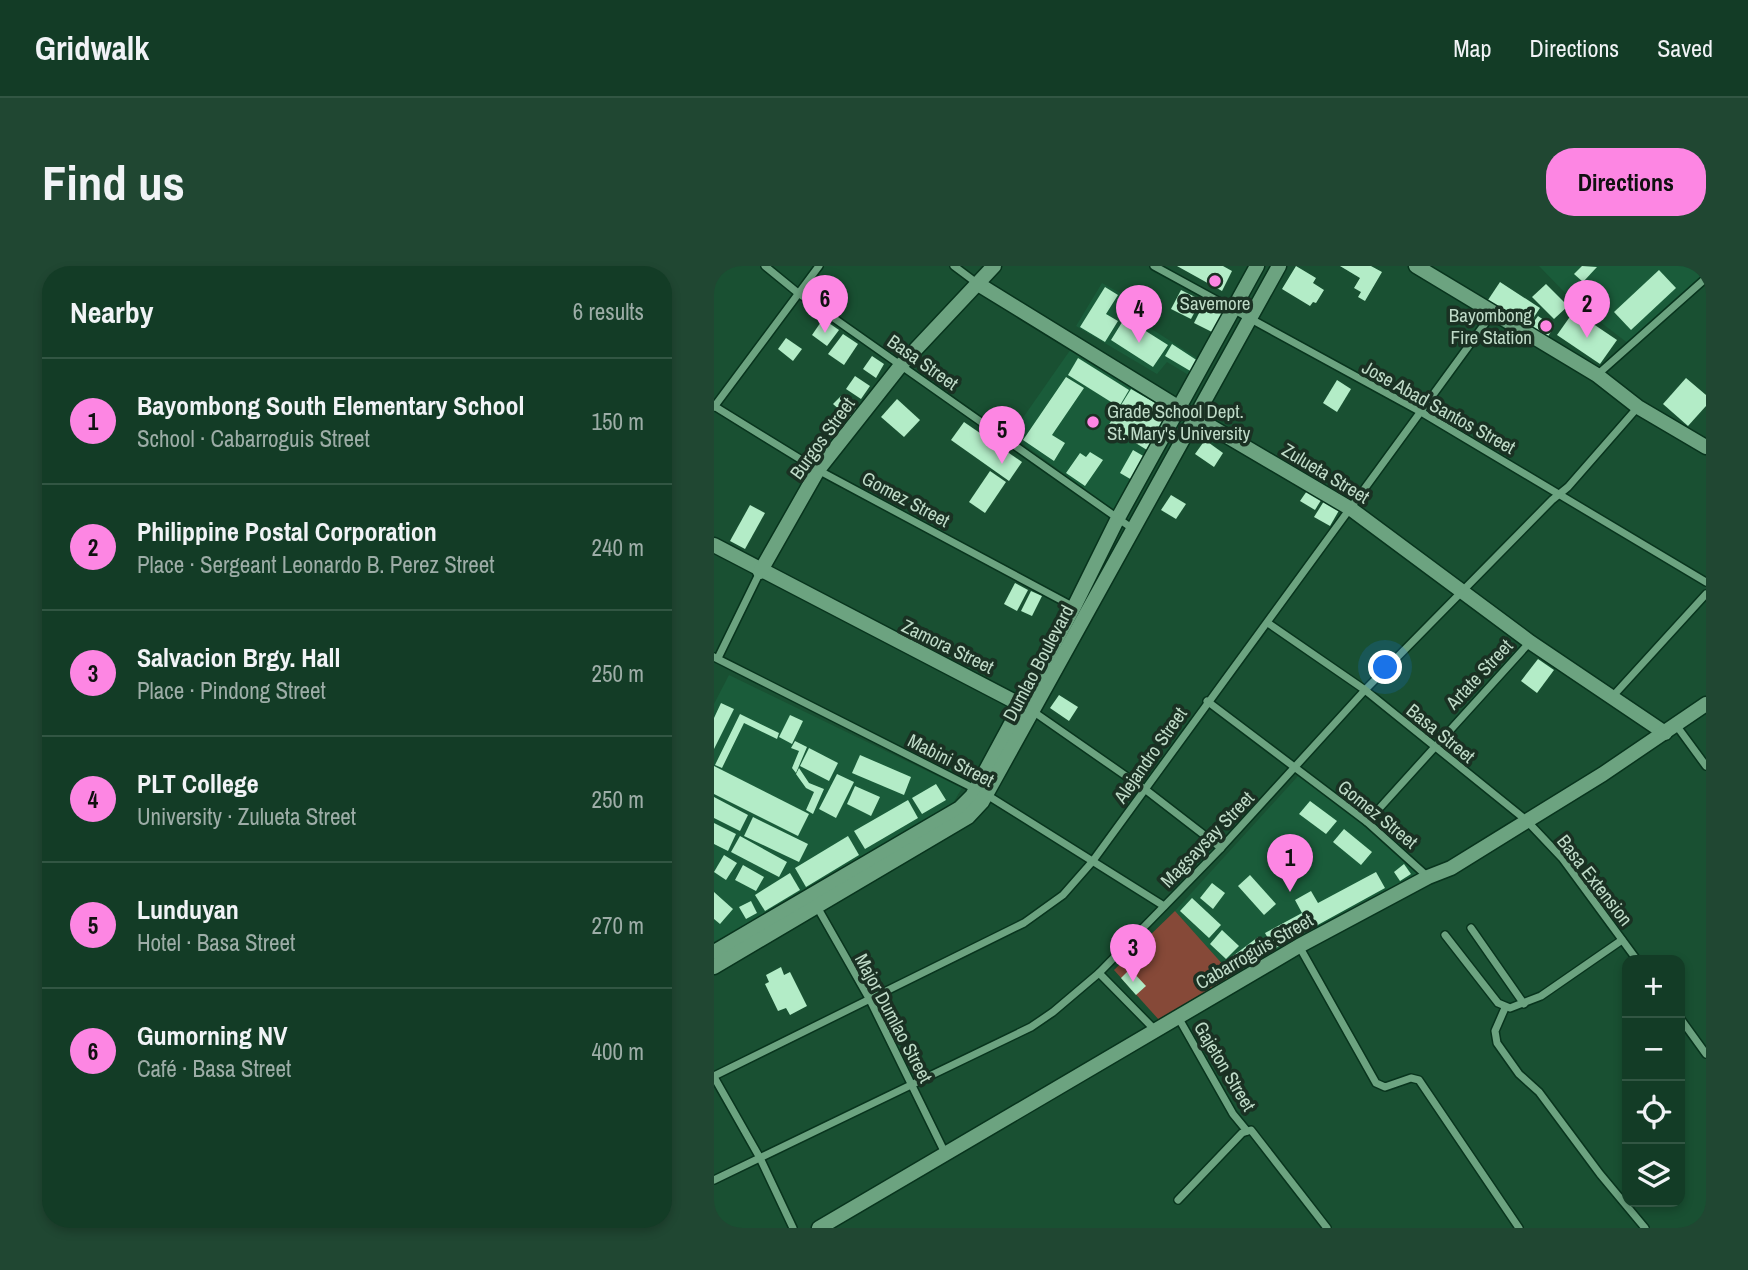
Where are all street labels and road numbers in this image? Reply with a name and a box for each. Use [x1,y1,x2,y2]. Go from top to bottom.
street label: Basa Street [882,328,964,396]
street label: Jose Abad Santos Street [1358,354,1521,460]
street label: Burgos Street [783,391,861,484]
street label: Zulueta Street [1277,437,1375,510]
street label: Gomez Street [857,465,955,533]
street label: Dumlao Boulevard [996,600,1080,726]
street label: Zamora Street [898,612,999,680]
street label: Artate Street [1439,633,1519,716]
street label: Basa Street [1401,697,1481,769]
street label: Alejandro Street [1107,701,1193,809]
street label: Mabini Street [903,727,999,793]
street label: Gomez Street [1332,774,1424,855]
street label: Magsaysay Street [1154,785,1260,893]
street label: Basa Extension [1551,829,1639,931]
street label: Cabarroguis Street [1190,907,1318,995]
street label: Major Dumlao Street [849,949,939,1088]
street label: Gajeton Street [1188,1016,1262,1116]

